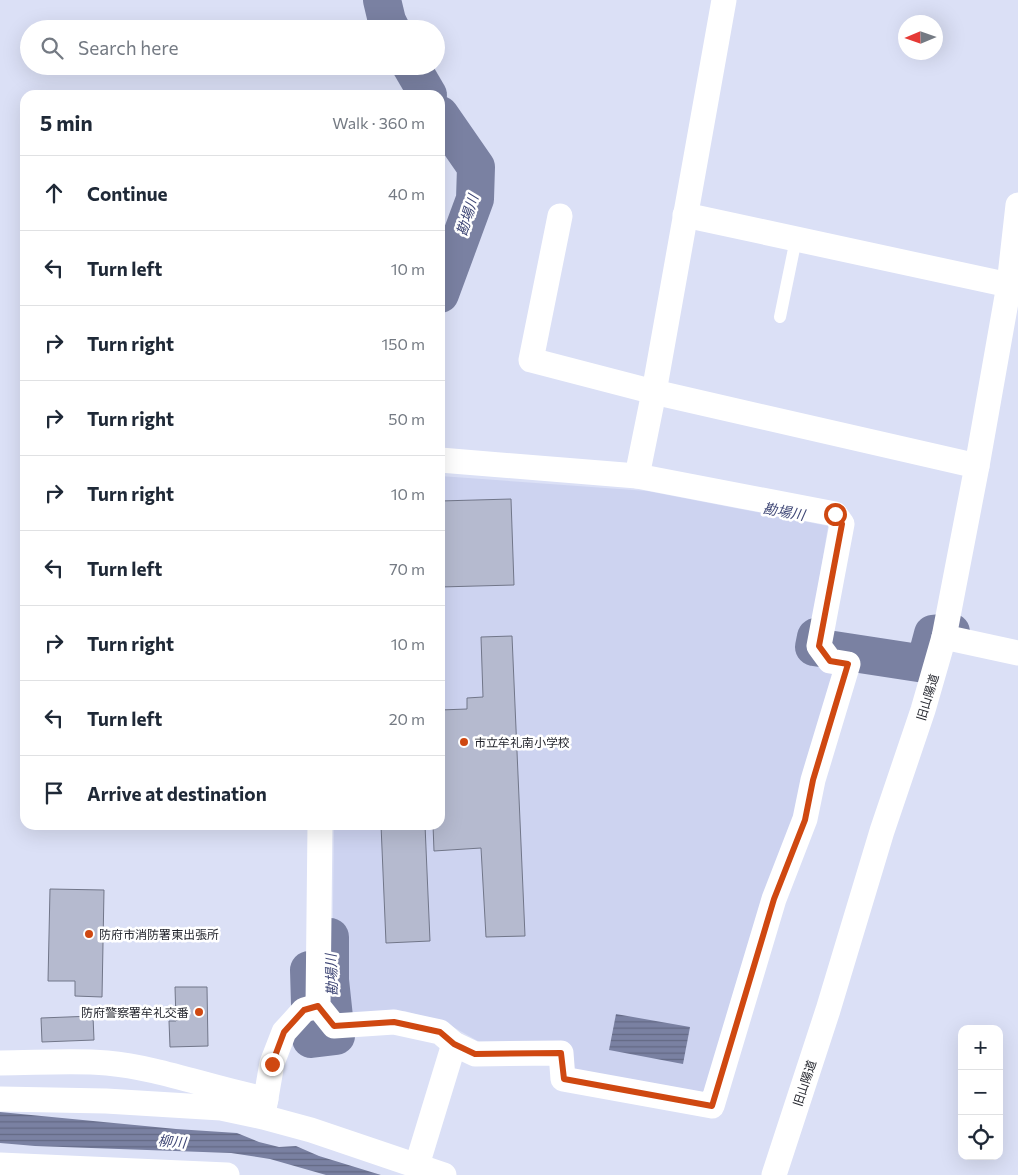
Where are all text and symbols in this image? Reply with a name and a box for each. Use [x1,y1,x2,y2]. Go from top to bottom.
north arrow [898,15,943,60]
search box [20,20,445,75]
icon: search [38,34,66,62]
text: Search here [78,36,178,59]
text: 5 min [40,110,93,135]
text: Walk · 360 m [332,113,425,132]
icon: ahead [40,179,68,207]
text: Continue [87,182,167,205]
text: 40 m [388,184,425,203]
water label: 勘場川 [453,191,482,238]
icon: left [40,254,68,282]
text: Turn left [87,257,162,280]
text: 10 m [391,259,425,278]
icon: right [40,329,68,357]
text: Turn right [87,332,174,355]
text: 150 m [382,334,425,353]
icon: right [40,404,68,432]
text: Turn right [87,407,174,430]
text: 50 m [388,409,425,428]
icon: right [40,479,68,507]
text: Turn right [87,482,174,505]
text: 10 m [391,484,425,503]
water label: 勘場川 [762,499,808,523]
route start [824,503,847,526]
icon: left [40,554,68,582]
text: Turn left [87,557,162,580]
text: 70 m [389,559,425,578]
icon: right [40,629,68,657]
text: Turn right [87,632,174,655]
text: 10 m [391,634,425,653]
street label: 旧山陽道 [913,672,941,722]
icon: left [40,704,68,732]
text: Turn left [87,707,162,730]
text: 20 m [389,709,425,728]
place label: 市立牟礼南小学校 [474,735,570,749]
marker: 市立牟礼南小学校 [458,736,470,748]
icon: arrive [40,779,68,807]
text: Arrive at destination [87,782,267,805]
place label: 防府市消防署東出張所 [99,927,219,941]
marker: 防府市消防署東出張所 [83,928,95,940]
water label: 勘場川 [322,952,340,996]
place label: 防府警察署牟礼交番 [81,1005,189,1019]
marker: 防府警察署牟礼交番 [193,1006,205,1018]
map controls [958,1025,1003,1160]
button: + [958,1025,1003,1070]
route end [261,1053,284,1076]
street label: 旧山陽道 [790,1058,818,1108]
button: − [958,1070,1003,1115]
button: locate [958,1115,1003,1160]
water label: 柳川 [157,1131,189,1151]

